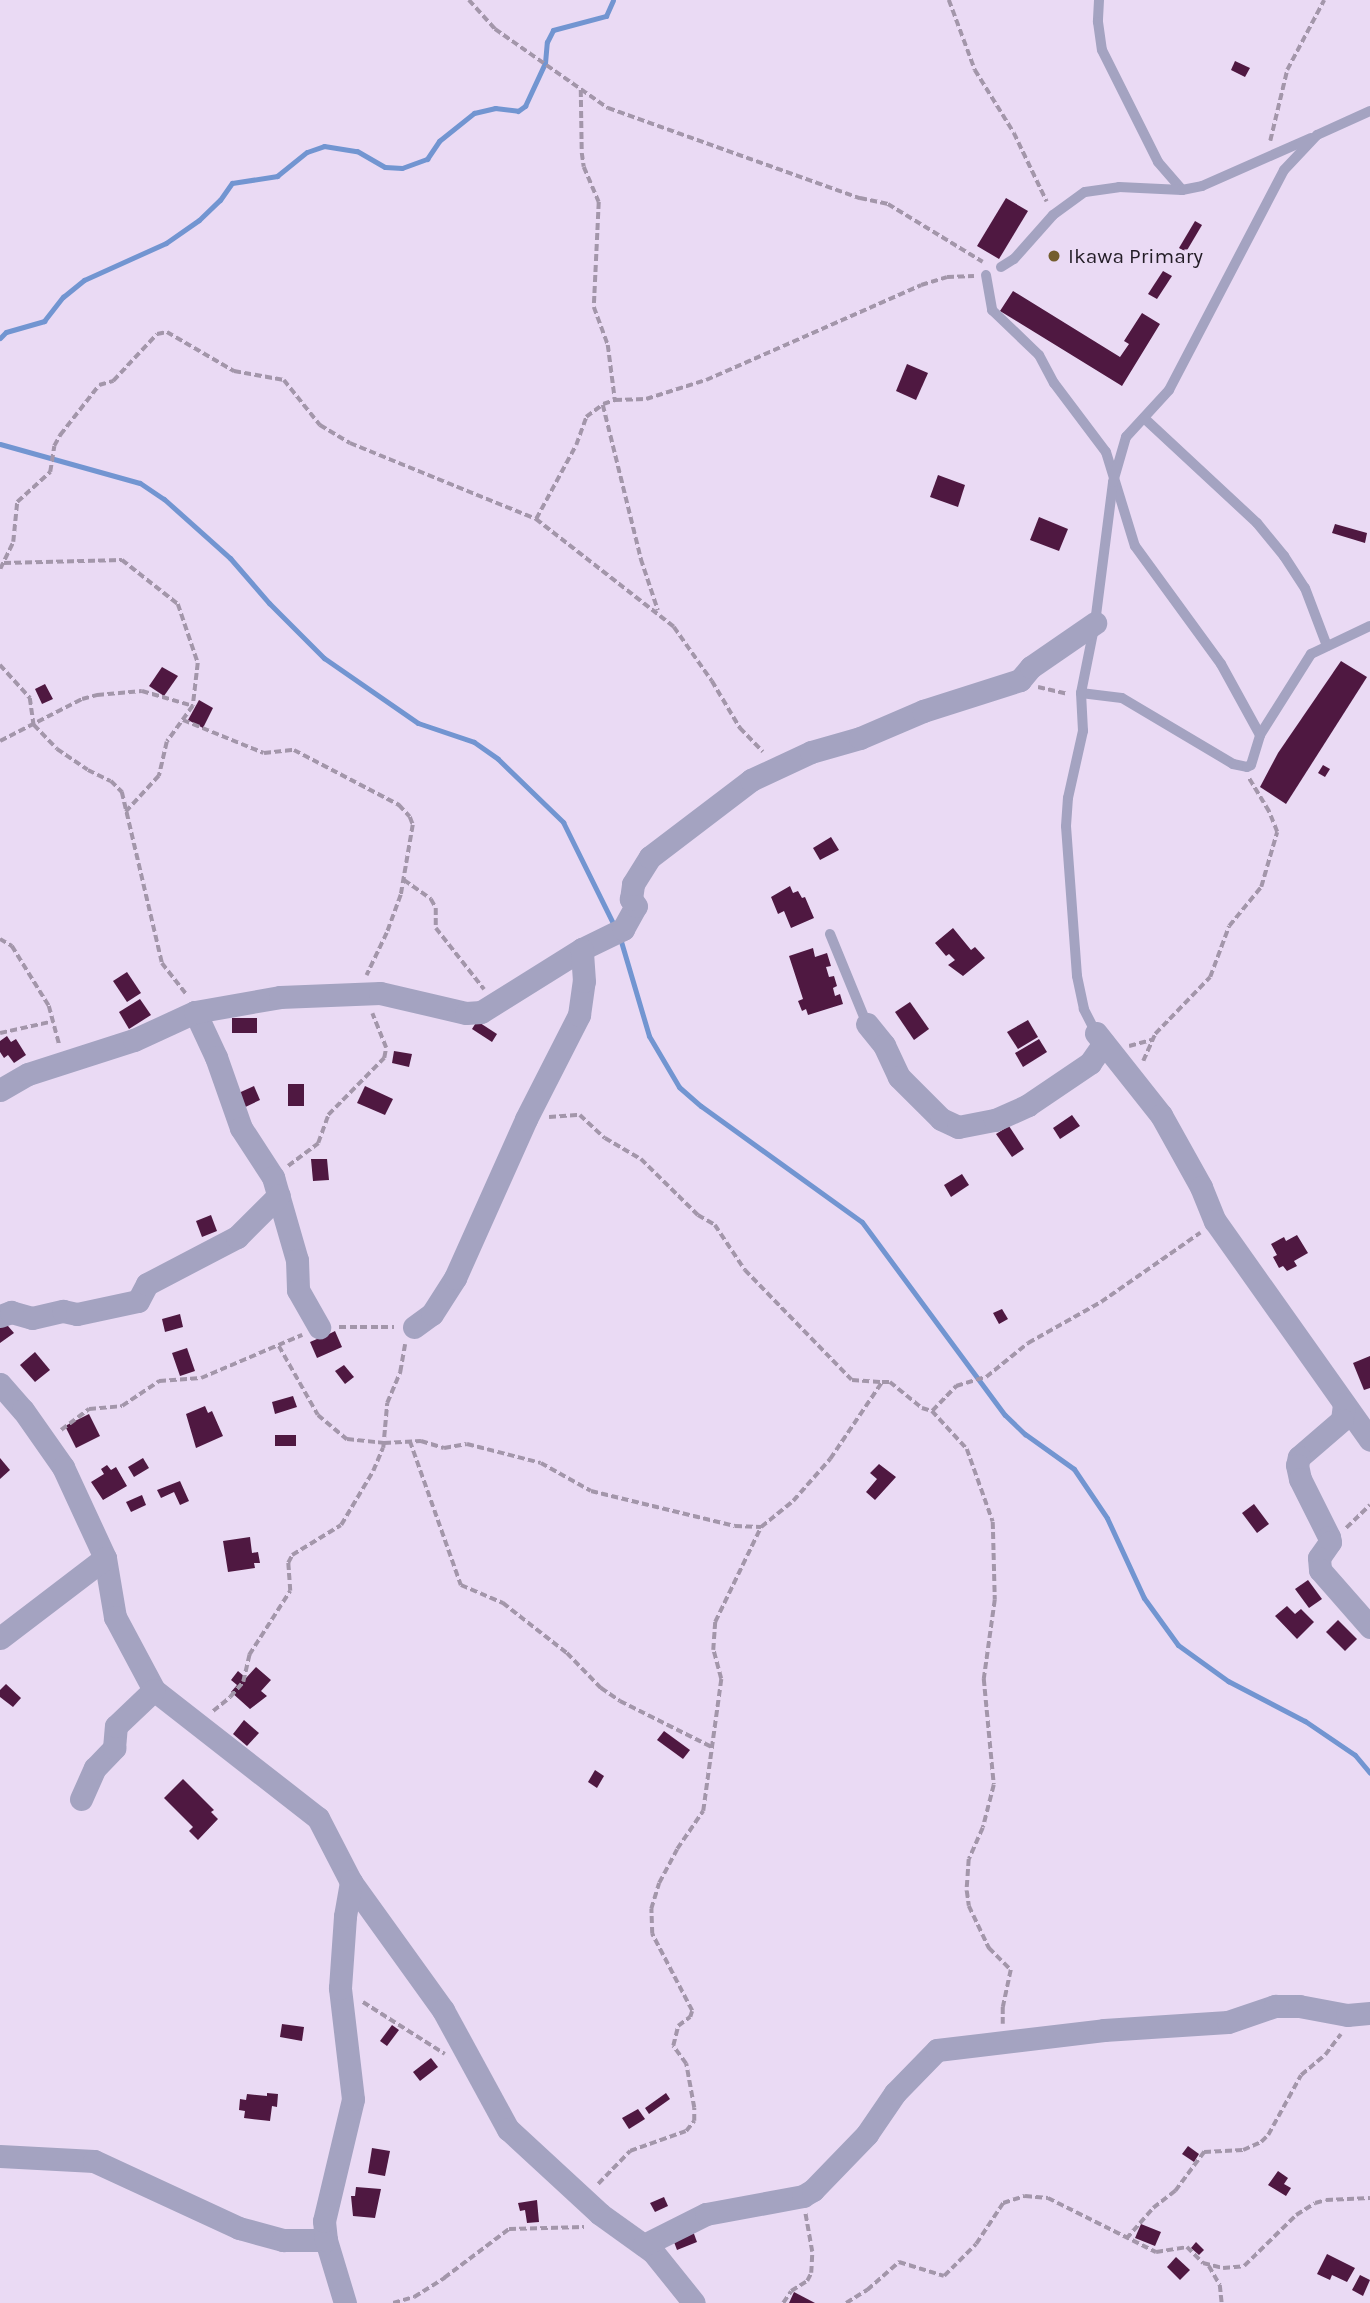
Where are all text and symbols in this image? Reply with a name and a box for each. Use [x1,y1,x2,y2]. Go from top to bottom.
place label: Ikawa Primary [1068,243,1203,269]
marker: Ikawa Primary [1046,248,1062,264]

